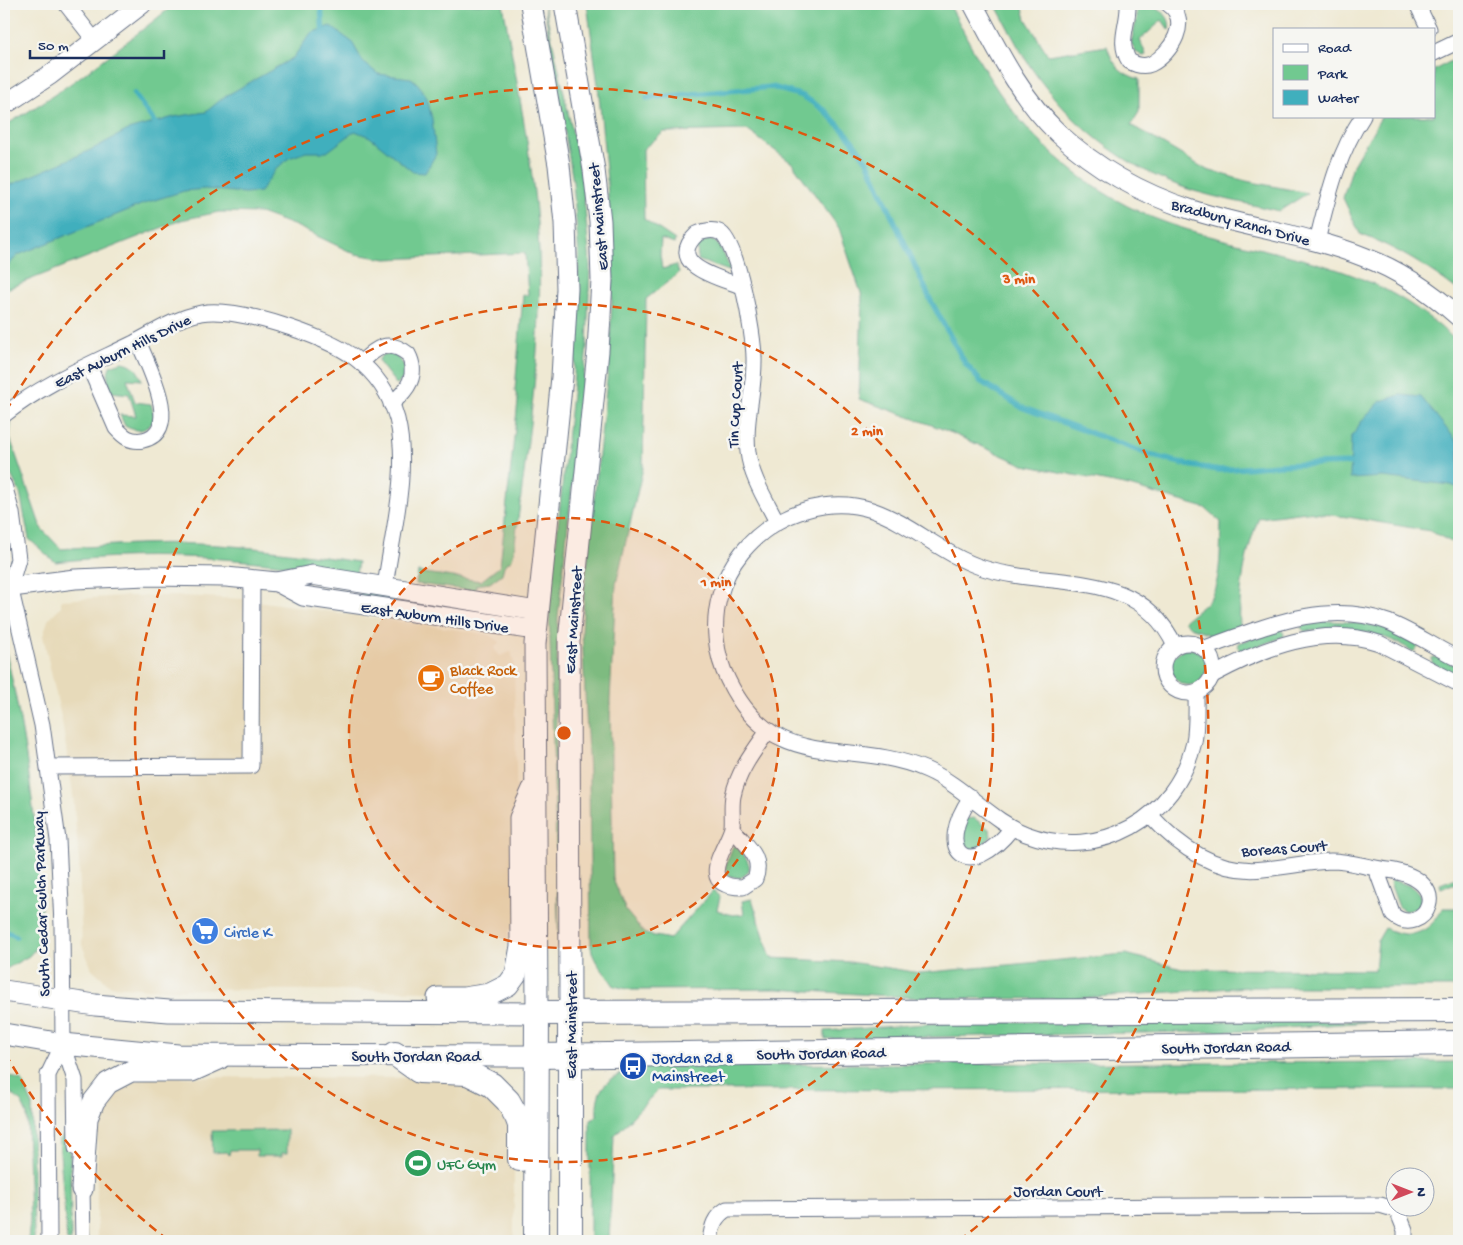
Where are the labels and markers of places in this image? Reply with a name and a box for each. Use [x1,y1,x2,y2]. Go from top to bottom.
cafe icon: Black Rock Coffee [416,663,446,693]
place label: Black Rock Coffee [449,663,518,700]
centre of rings [555,724,573,742]
supermarket icon: Circle K [190,916,220,946]
place label: Circle K [224,925,274,944]
bus stop icon: Jordan Rd & Mainstreet [618,1051,648,1081]
place label: Jordan Rd & Mainstreet [652,1051,734,1088]
sports icon: UFC Gym [403,1148,433,1178]
place label: UFC Gym [437,1157,497,1176]

